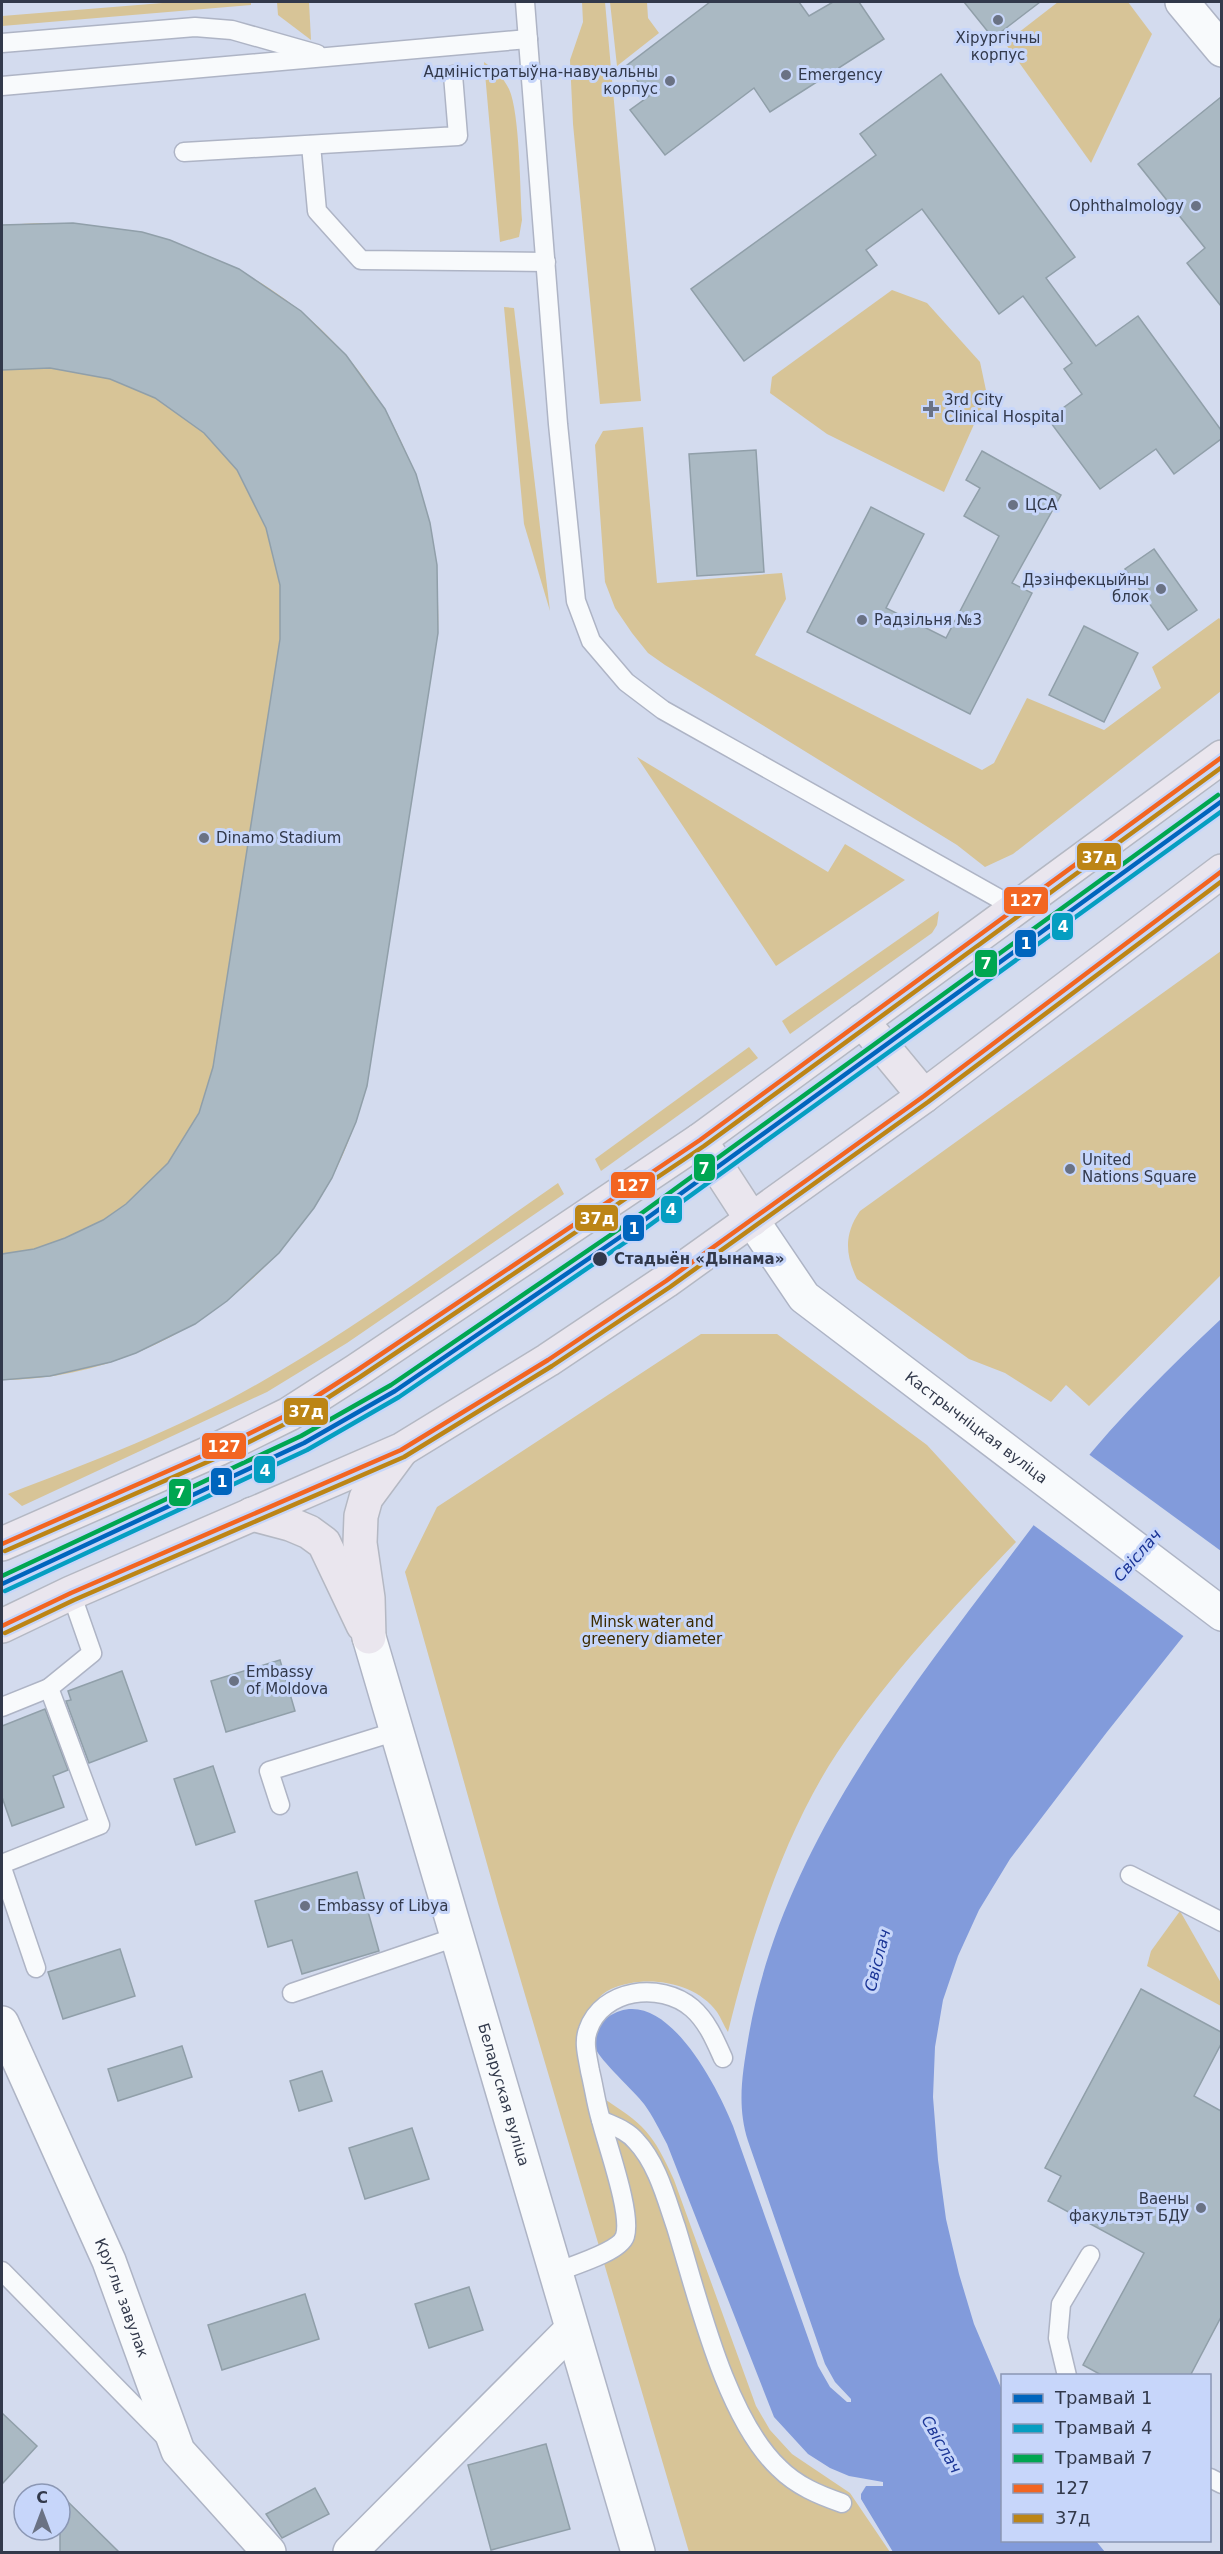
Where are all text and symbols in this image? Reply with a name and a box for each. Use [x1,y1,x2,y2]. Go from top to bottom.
marker: Хірургічны корпус [991,13,1005,27]
place label: Хірургічны корпус [956,29,1040,64]
place label: Адміністратыўна-навучальны корпус [423,63,658,98]
place label: Emergency [798,66,883,84]
marker: Emergency [779,68,793,82]
marker: Адміністратыўна-навучальны корпус [663,74,677,88]
place label: Ophthalmology [1069,197,1184,215]
marker: Ophthalmology [1189,199,1203,213]
place label: 3rd City Clinical Hospital [944,391,1064,426]
marker: 3rd City Clinical Hospital [922,400,940,418]
place label: ЦСА [1025,496,1058,514]
marker: ЦСА [1006,498,1020,512]
place label: Дэзінфекцыйны блок [1023,571,1149,606]
marker: Дэзінфекцыйны блок [1154,582,1168,596]
place label: Радзільня №3 [874,611,982,629]
marker: Радзільня №3 [855,613,869,627]
place label: Dinamo Stadium [216,829,341,847]
marker: Dinamo Stadium [197,831,211,845]
line badge: 37д [1076,842,1122,871]
text: 37д [1081,848,1117,867]
line badge: 127 [1003,886,1049,915]
text: 127 [1009,891,1043,910]
line badge: 4 [1051,912,1074,941]
text: 4 [1057,917,1069,936]
line badge: 1 [1014,929,1037,958]
text: 1 [1020,934,1032,953]
line badge: 7 [974,949,998,978]
text: 7 [980,954,992,973]
place label: United Nations Square [1082,1151,1197,1186]
line badge: 7 [693,1153,716,1182]
text: 7 [698,1159,710,1178]
marker: United Nations Square [1063,1162,1077,1176]
line badge: 127 [610,1171,656,1199]
text: 127 [616,1176,650,1195]
line badge: 4 [660,1195,683,1224]
text: 4 [665,1200,677,1219]
line badge: 37д [574,1204,619,1232]
text: 37д [579,1209,615,1228]
line badge: 1 [622,1214,645,1242]
text: 1 [628,1219,640,1238]
marker: Стадыён «Дынама» [591,1250,609,1268]
place label: Стадыён «Дынама» [614,1250,784,1268]
street label: Кастрычніцкая вуліца [901,1368,1051,1487]
line badge: 37д [283,1397,329,1426]
text: 37д [288,1402,324,1421]
line badge: 127 [201,1432,247,1460]
text: 127 [207,1437,241,1456]
line badge: 4 [253,1455,276,1484]
text: 4 [259,1461,271,1480]
line badge: 1 [210,1467,233,1496]
text: 1 [216,1472,228,1491]
line badge: 7 [168,1478,192,1507]
text: 7 [174,1483,186,1502]
water label: Свіслач [1109,1525,1165,1585]
park label: Minsk water and greenery diameter [582,1613,723,1648]
place label: Embassy of Moldova [246,1663,328,1698]
marker: Embassy of Moldova [227,1674,241,1688]
place label: Embassy of Libya [317,1897,448,1915]
marker: Embassy of Libya [298,1899,312,1913]
water label: Свіслач [861,1927,894,1993]
street label: Беларуская вуліца [474,2021,533,2168]
place label: Ваены факультэт БДУ [1069,2190,1189,2225]
marker: Ваены факультэт БДУ [1194,2201,1208,2215]
street label: Круглы завулак [91,2235,152,2360]
legend [1001,2374,1211,2542]
text: Трамвай 1 [1054,2387,1153,2408]
water label: Свіслач [918,2412,966,2476]
text: Трамвай 4 [1054,2417,1153,2438]
text: Трамвай 7 [1054,2447,1153,2468]
text: 127 [1055,2477,1089,2498]
north arrow [12,2482,72,2542]
text: С [36,2488,48,2507]
text: 37д [1055,2507,1090,2528]

